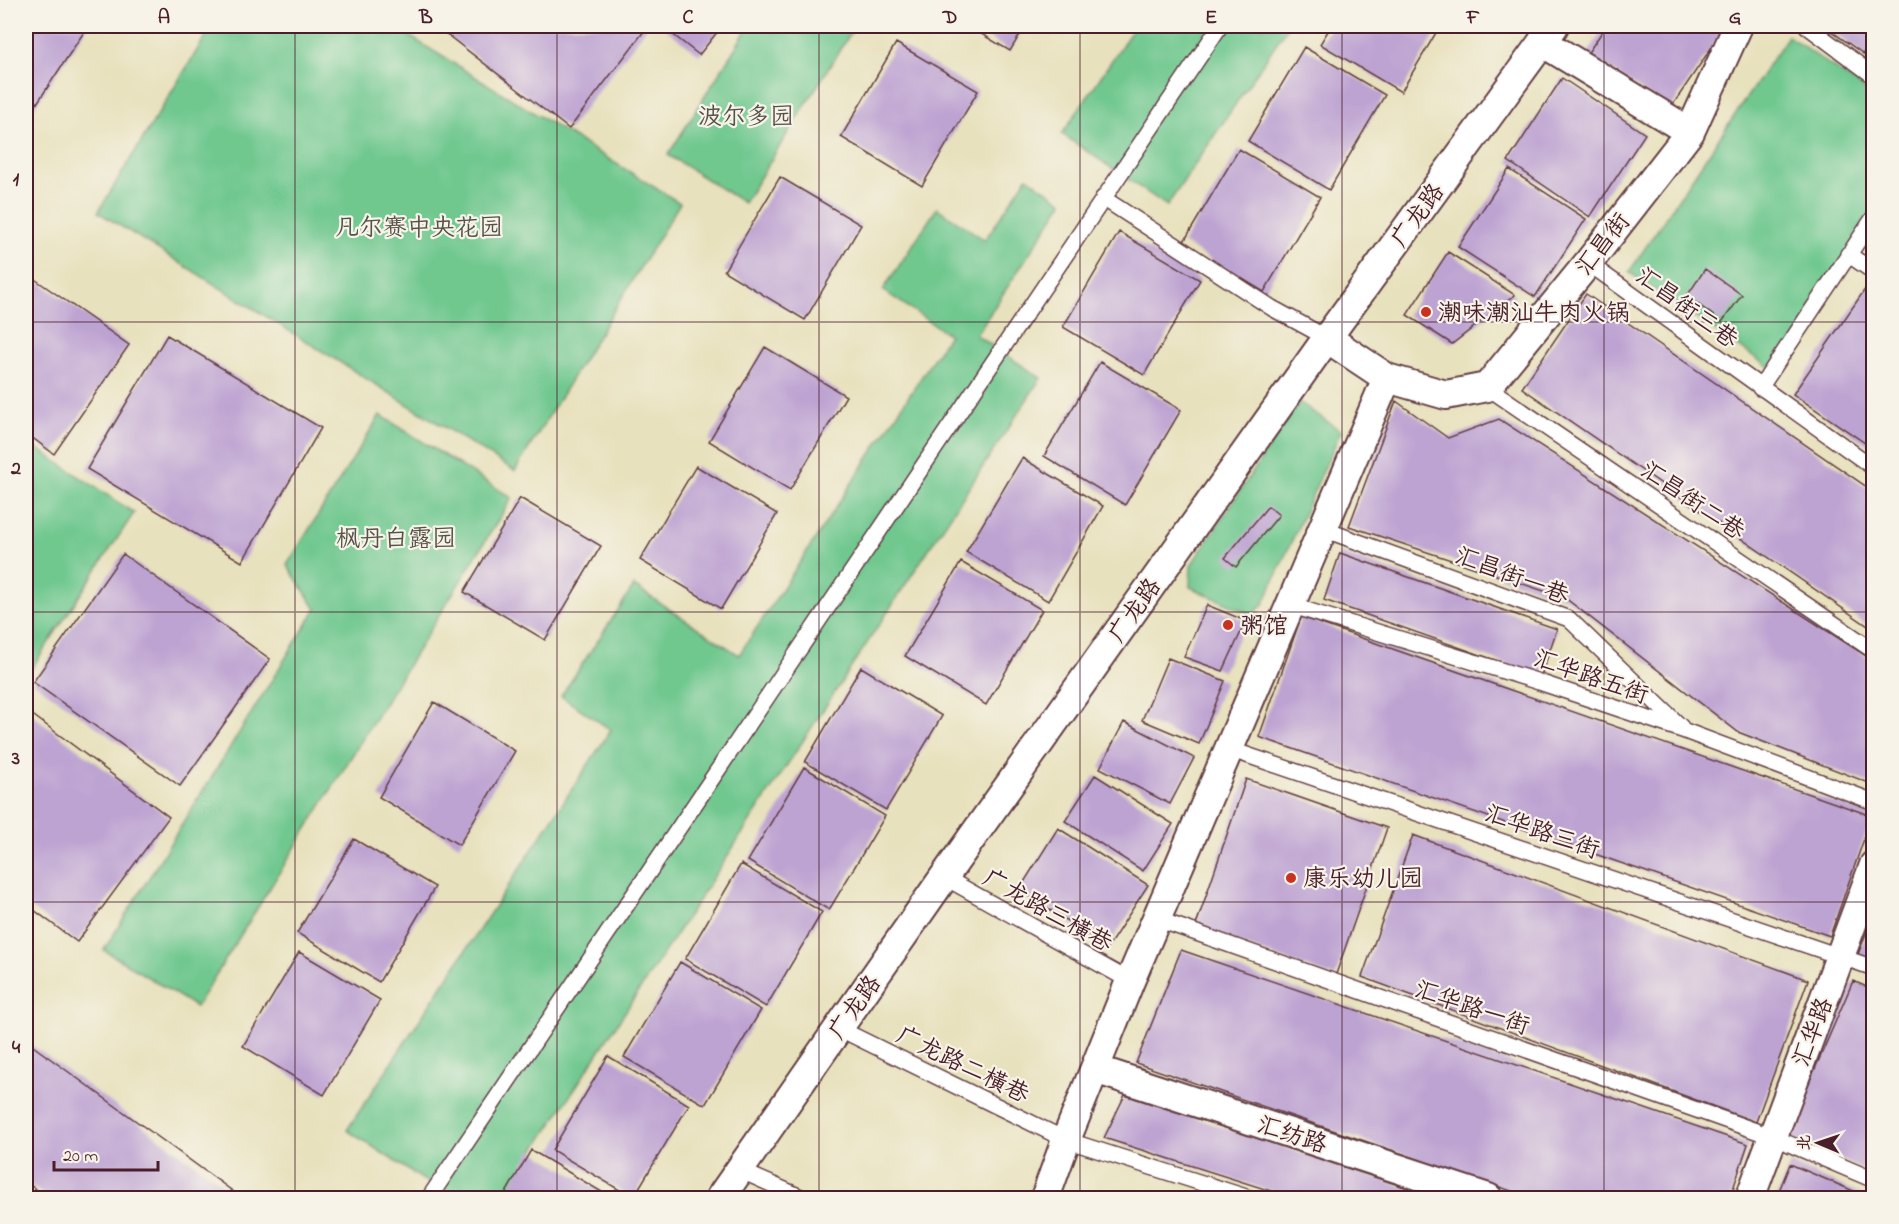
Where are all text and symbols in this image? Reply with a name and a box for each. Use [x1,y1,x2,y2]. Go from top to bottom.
text: A [158,4,170,33]
text: B [418,4,433,33]
text: C [683,4,694,33]
text: D [942,4,957,33]
text: E [1205,4,1217,33]
text: F [1466,4,1480,33]
text: G [1729,4,1742,33]
park label: 波尔多园 [698,101,794,136]
text: 1 [13,166,20,195]
street label: 广龙路 [1384,177,1454,256]
street label: 汇昌街 [1568,206,1640,285]
park label: 凡尔赛中央花园 [335,212,503,247]
street label: 汇昌街三巷 [1627,260,1744,358]
place label: 潮味潮汕牛肉火锅 [1438,297,1630,332]
marker: 潮味潮汕牛肉火锅 [1419,305,1433,319]
street label: 汇昌街二巷 [1632,454,1751,550]
text: 2 [10,455,21,484]
park label: 枫丹白露园 [336,523,456,558]
street label: 汇昌街一巷 [1449,539,1573,615]
street label: 广龙路 [1101,572,1171,651]
place label: 粥馆 [1240,610,1288,645]
marker: 粥馆 [1221,618,1235,632]
street label: 汇华路五街 [1528,642,1653,714]
text: 3 [11,745,20,774]
street label: 汇华路三街 [1479,797,1604,869]
street label: 广龙路三横巷 [975,862,1118,962]
place label: 康乐幼儿园 [1303,863,1423,898]
marker: 康乐幼儿园 [1284,871,1298,885]
street label: 广龙路 [821,969,891,1048]
street label: 汇华路一街 [1409,973,1534,1045]
street label: 汇华路 [1785,993,1844,1073]
street label: 广龙路二横巷 [890,1019,1034,1114]
text: 4 [12,1034,21,1063]
street label: 汇纺路 [1252,1109,1331,1164]
north arrow [1788,1113,1848,1173]
scale bar [54,1134,158,1172]
text: 北 [1793,1134,1817,1151]
text: 20 m [63,1144,98,1170]

